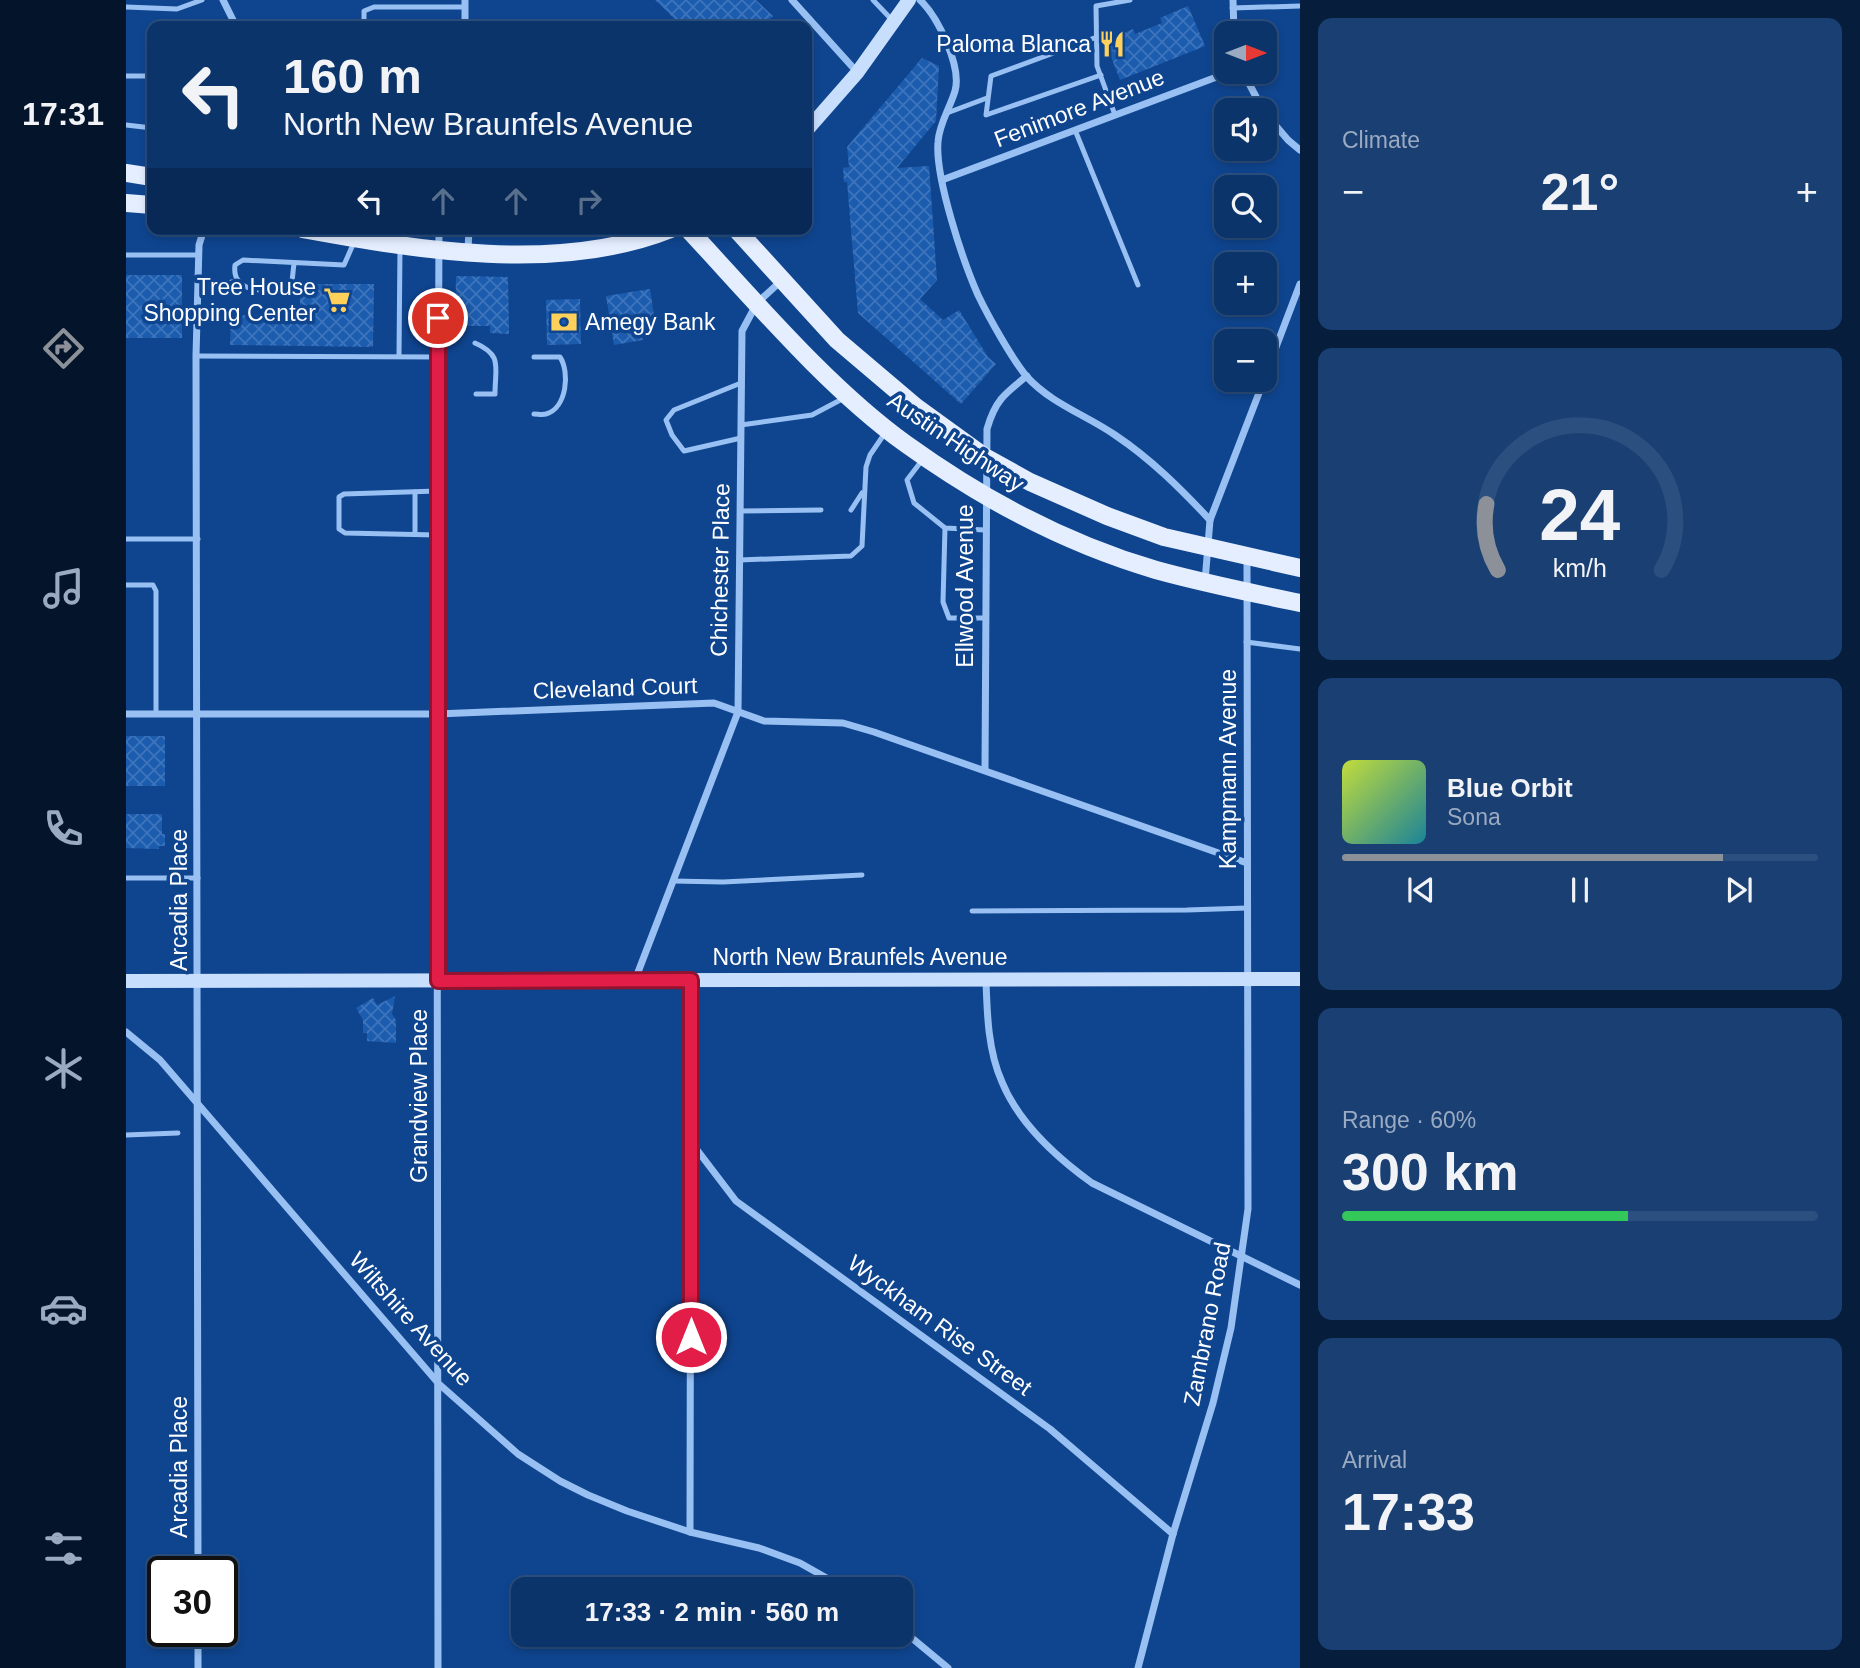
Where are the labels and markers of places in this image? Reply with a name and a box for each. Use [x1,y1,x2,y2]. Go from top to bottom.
restaurant icon: Paloma Blanca [1097,29,1127,59]
place label: Paloma Blanca [936,31,1091,57]
place label: Tree House Shopping Center [143,274,316,326]
supermarket icon: Tree House Shopping Center [322,285,352,315]
pin [408,288,468,348]
bank icon: Amegy Bank [549,307,579,337]
place label: Amegy Bank [585,309,716,335]

